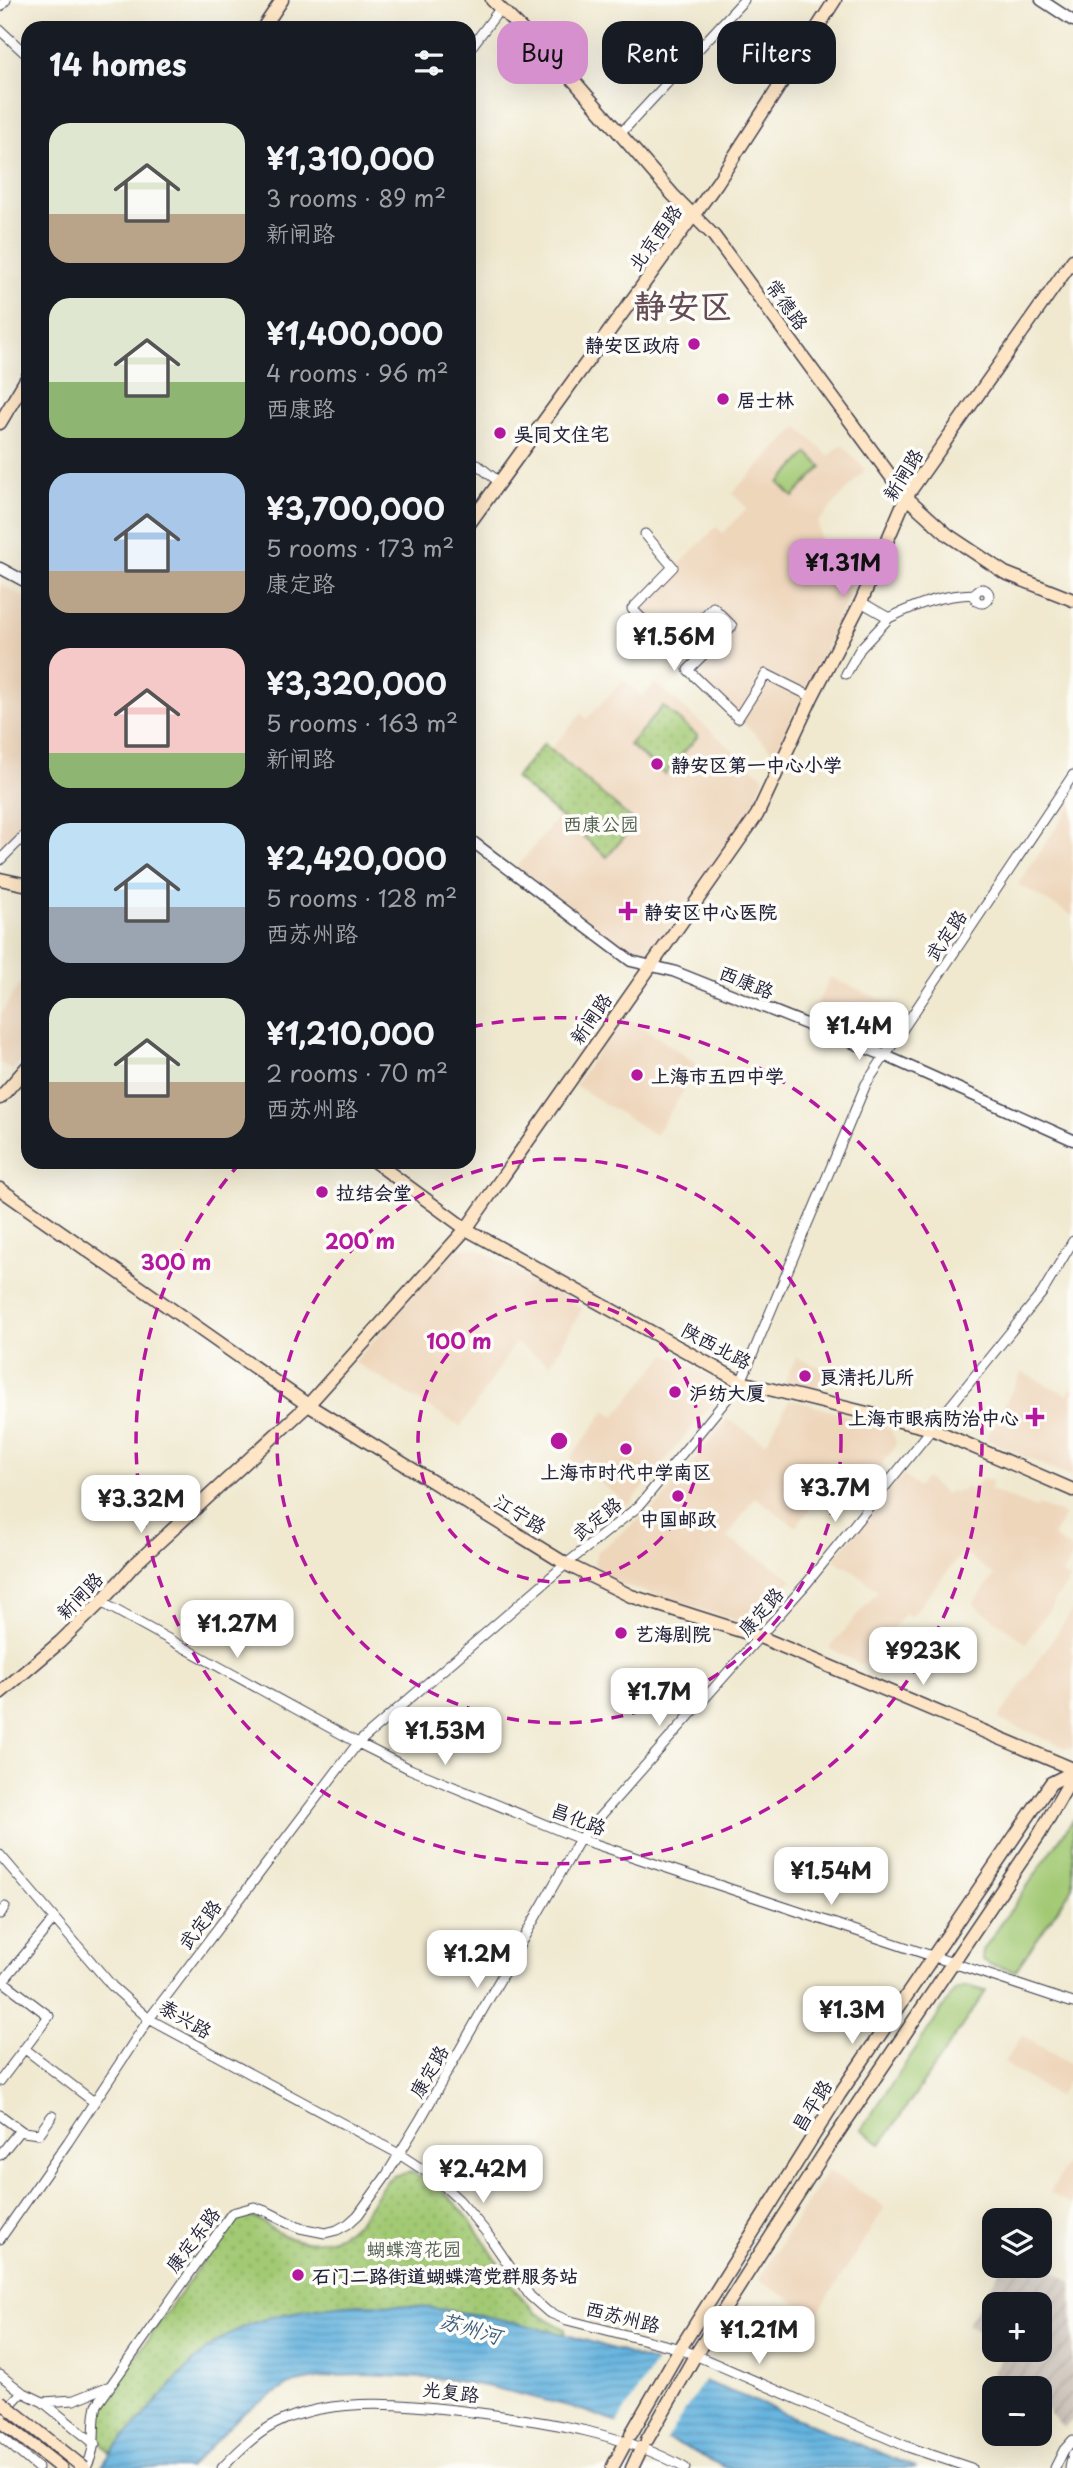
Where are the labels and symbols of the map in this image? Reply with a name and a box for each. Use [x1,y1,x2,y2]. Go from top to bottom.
street label: 北京西路 [620,198,688,276]
street label: 常德路 [760,273,816,335]
district label: 静安区 [634,279,733,329]
place label: 静安区政府 [585,330,680,358]
marker: 静安区政府 [686,336,702,352]
place label: 居士林 [737,385,794,413]
marker: 居士林 [715,391,731,407]
place label: 吴同文住宅 [514,419,609,447]
marker: 吴同文住宅 [492,425,508,441]
street label: 新闸路 [875,442,929,506]
pin: ¥1.31M [786,540,900,599]
pin: ¥1.56M [617,614,731,673]
place label: 静安区第一中心小学 [671,750,842,778]
marker: 静安区第一中心小学 [649,756,665,772]
park label: 西康公园 [563,809,639,837]
place label: 静安区中心医院 [644,897,777,925]
marker: 静安区中心医院 [618,901,638,921]
street label: 武定路 [917,904,973,966]
street label: 西康路 [715,957,779,1005]
street label: 新闸路 [562,987,618,1049]
pin: ¥1.4M [810,1002,908,1062]
place label: 上海市五四中学 [651,1061,784,1089]
marker: 上海市五四中学 [629,1067,645,1083]
place label: 拉结会堂 [336,1178,412,1206]
marker: 拉结会堂 [314,1184,330,1200]
text: 200 m [325,1224,395,1256]
text: 300 m [141,1245,211,1277]
street label: 陕西北路 [677,1315,757,1375]
text: 100 m [426,1324,492,1356]
place label: 良清托儿所 [819,1362,914,1390]
marker: 良清托儿所 [797,1368,813,1384]
place label: 沪纺大厦 [689,1378,765,1406]
marker: 沪纺大厦 [667,1384,683,1400]
place label: 上海市眼病防治中心 [848,1403,1019,1431]
marker: 上海市眼病防治中心 [1025,1407,1045,1427]
centre of rings [547,1429,571,1453]
marker: 上海市时代中学南区 [618,1441,634,1457]
place label: 上海市时代中学南区 [540,1457,712,1485]
pin: ¥3.7M [786,1464,884,1524]
pin: ¥3.32M [84,1476,198,1535]
street label: 江宁路 [489,1486,553,1540]
marker: 中国邮政 [670,1488,686,1504]
street label: 武定路 [565,1489,627,1547]
place label: 中国邮政 [640,1504,717,1532]
street label: 新闸路 [49,1565,109,1625]
street label: 康定路 [731,1580,789,1642]
pin: ¥1.27M [180,1600,294,1660]
place label: 艺海剧院 [635,1619,711,1647]
marker: 艺海剧院 [613,1625,629,1641]
pin: ¥923K [874,1628,972,1687]
pin: ¥1.7M [610,1668,708,1728]
pin: ¥1.53M [388,1708,502,1767]
street label: 昌化路 [547,1795,611,1841]
pin: ¥1.54M [774,1848,888,1907]
street label: 武定路 [171,1893,227,1955]
pin: ¥1.2M [428,1930,526,1990]
pin: ¥1.3M [803,1986,901,2046]
street label: 泰兴路 [154,1992,218,2044]
street label: 康定路 [402,2039,454,2103]
street label: 昌平路 [784,2073,838,2137]
pin: ¥2.42M [426,2146,540,2205]
street label: 康定东路 [158,2200,226,2278]
park label: 蝴蝶湾花园 [366,2234,462,2262]
place label: 石门二路街道蝴蝶湾党群服务站 [312,2261,578,2289]
marker: 石门二路街道蝴蝶湾党群服务站 [290,2267,306,2283]
street label: 西苏州路 [583,2293,663,2339]
water label: 苏州河 [436,2303,509,2352]
pin: ¥1.21M [702,2306,816,2366]
street label: 光复路 [421,2374,481,2408]

